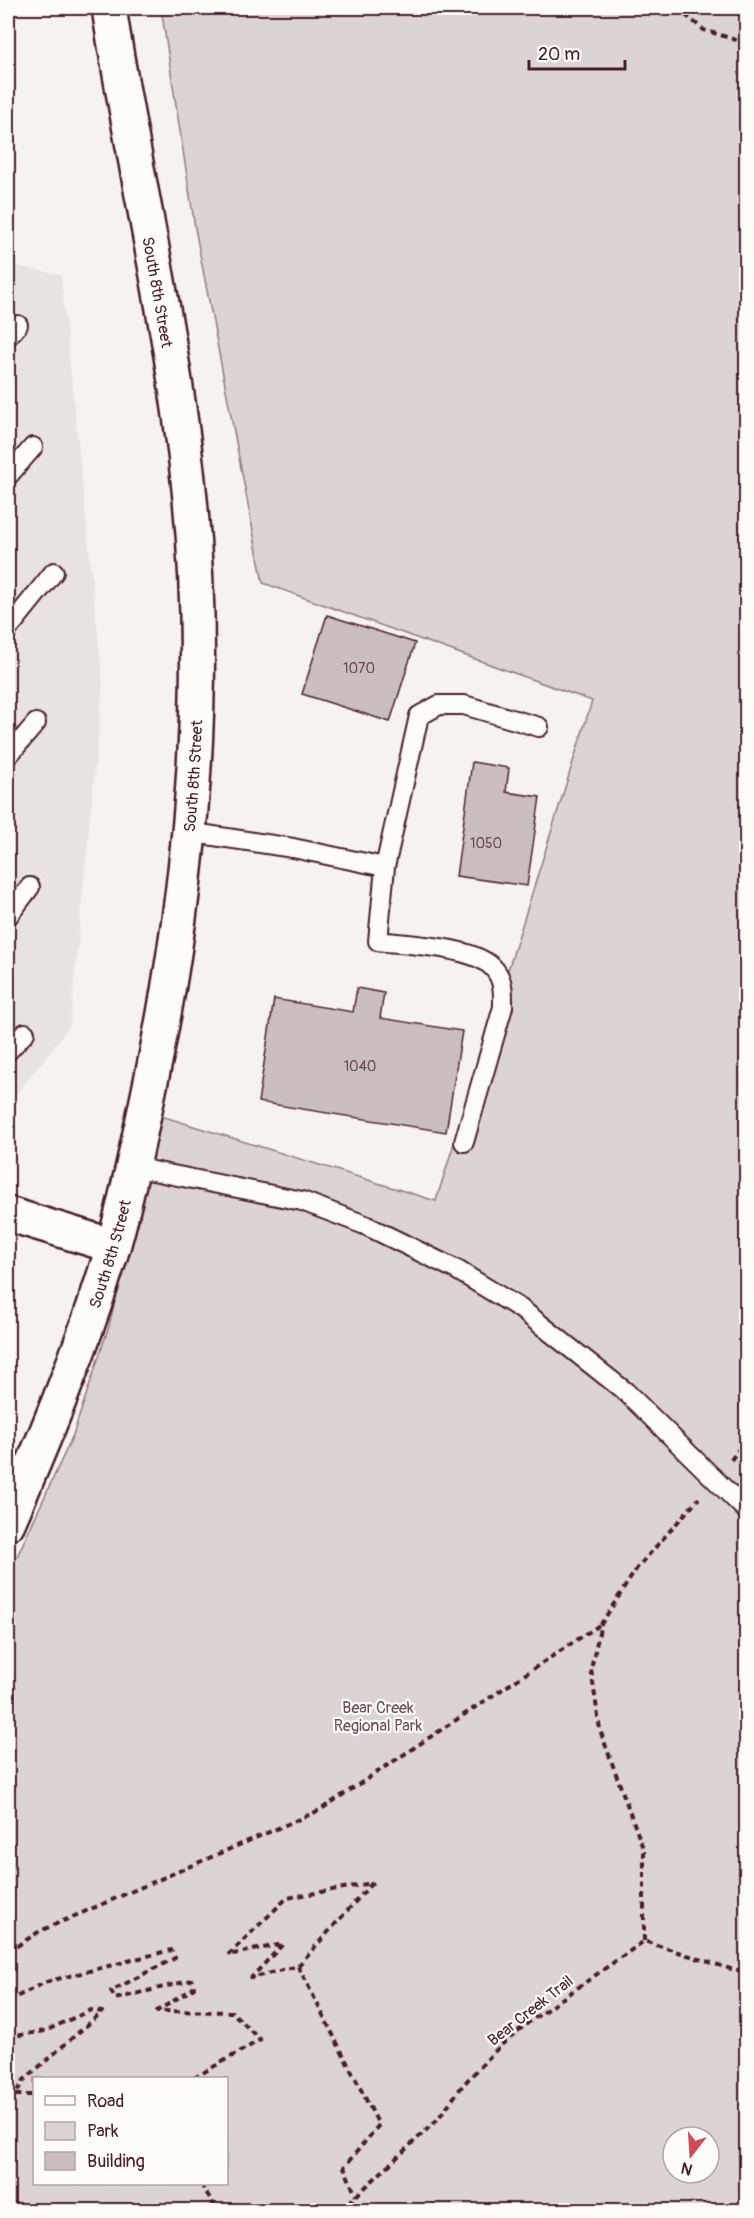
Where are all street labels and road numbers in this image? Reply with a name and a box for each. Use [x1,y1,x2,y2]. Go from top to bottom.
street label: South 8th Street [137,235,177,350]
street label: South 8th Street [180,719,207,833]
street label: South 8th Street [85,1197,136,1311]
street label: Bear Creek Trail [484,1971,577,2050]

